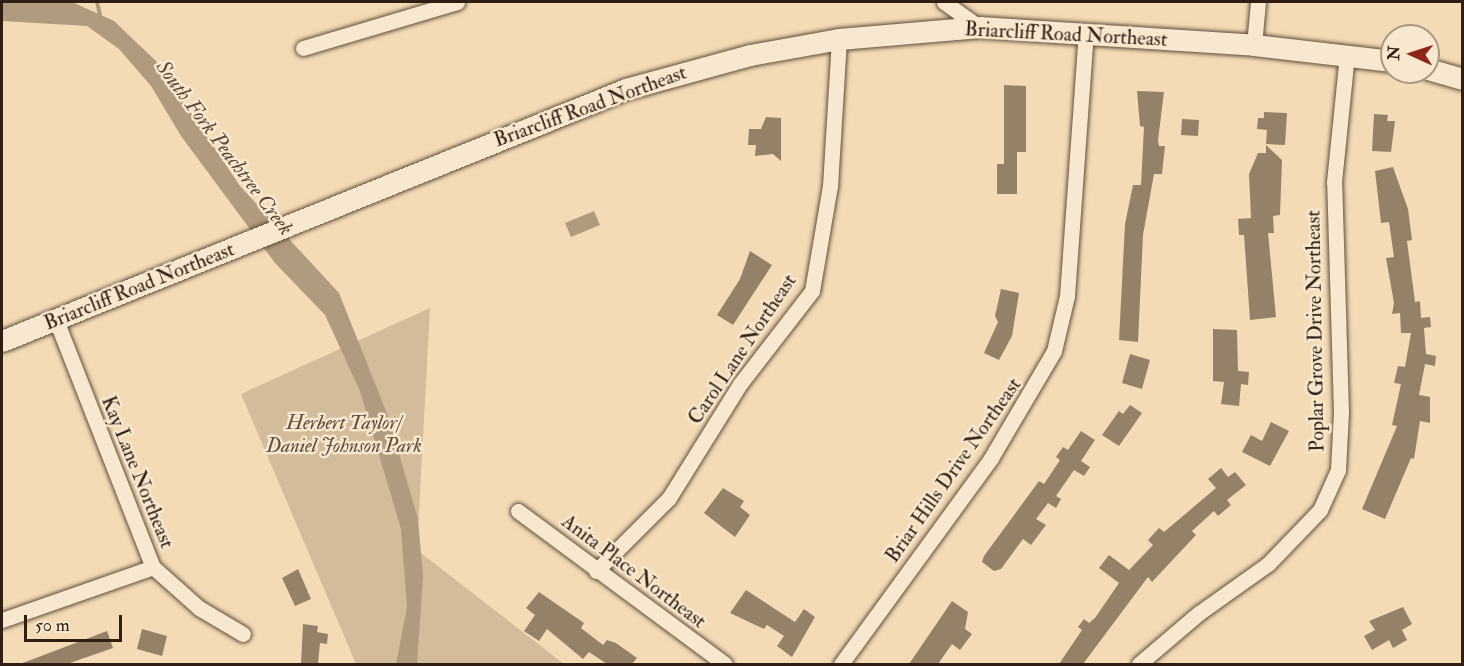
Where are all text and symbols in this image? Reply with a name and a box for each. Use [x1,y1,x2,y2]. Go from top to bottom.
street label: Briarcliff Road Northeast [964,17,1168,51]
north arrow [1380,24,1440,84]
text: N [1384,45,1404,61]
water label: South Fork Peachtree Creek [150,56,298,240]
street label: Briarcliff Road Northeast [491,60,689,152]
street label: Poplar Grove Drive Northeast [1301,210,1329,452]
street label: Briarcliff Road Northeast [40,237,238,335]
street label: Carol Lane Northeast [683,269,801,429]
street label: Briar Hills Drive Northeast [880,373,1026,567]
street label: Kay Lane Northeast [97,392,179,552]
park label: Herbert Taylor/ Daniel Johnson Park [266,410,422,457]
street label: Anita Place Northeast [557,509,711,633]
scale bar [27,603,124,641]
text: 50 m [35,614,70,637]

